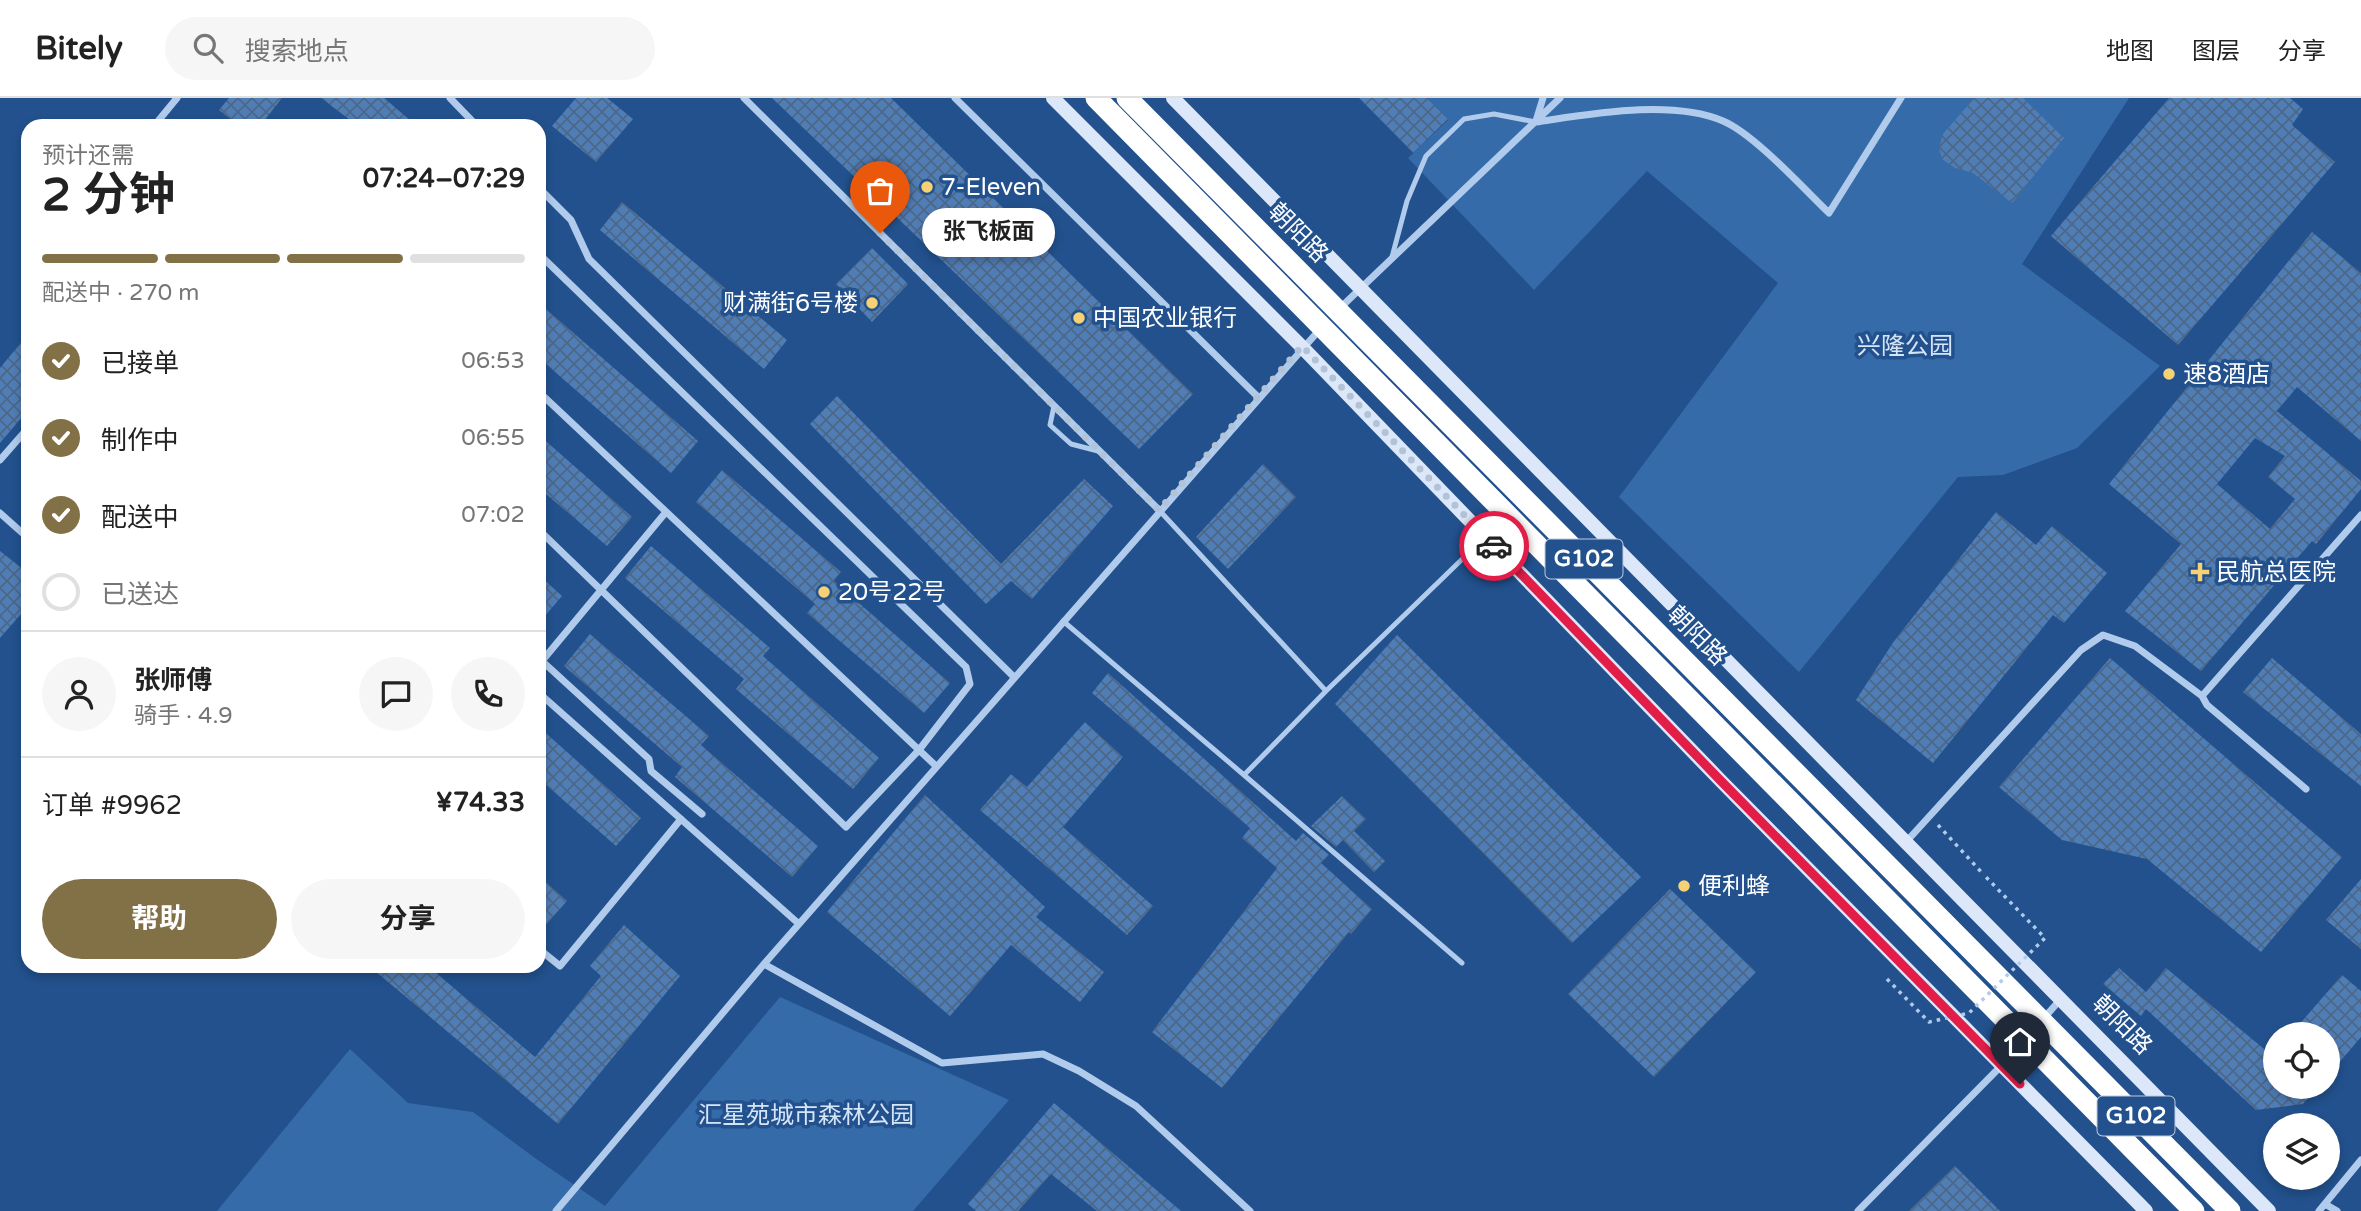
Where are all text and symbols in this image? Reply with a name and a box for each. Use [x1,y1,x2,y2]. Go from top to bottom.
search box [165,17,655,80]
text: Bitely [35,29,123,68]
icon: search [189,29,227,67]
text: 搜索地点 [245,36,349,67]
text: 地图 [2106,37,2154,66]
text: 图层 [2192,37,2240,66]
text: 分享 [2278,37,2326,66]
text: 预计还需 [42,142,134,170]
pin [850,161,910,233]
text: 07:24–07:29 [363,163,525,194]
text: 2 分钟 [42,168,175,223]
icon: bag [861,172,899,210]
place label: 7-Eleven [941,173,1041,202]
marker: 7-Eleven [919,179,935,195]
street label: 朝阳路 [1262,197,1334,269]
callout: 张飞板面 [922,208,1055,258]
text: 张飞板面 [943,218,1035,246]
text: 配送中 · 270 m [42,279,199,307]
place label: 财满街6号楼 [723,289,858,318]
marker: 财满街6号楼 [864,295,880,311]
place label: 中国农业银行 [1093,304,1237,333]
marker: 中国农业银行 [1071,310,1087,326]
park label: 兴隆公园 [1857,332,1953,361]
icon: check [42,342,80,380]
text: 06:53 [461,347,525,375]
text: 已接单 [101,348,179,379]
place label: 速8酒店 [2183,360,2270,389]
marker: 速8酒店 [2161,366,2177,382]
icon: check [42,419,80,457]
text: 06:55 [461,424,525,452]
text: 制作中 [101,425,179,456]
icon: check [42,496,80,534]
text: 07:02 [461,501,525,529]
text: 配送中 [101,502,179,533]
courier [1459,511,1529,581]
icon: car [1475,527,1513,565]
road number: G102 [1546,540,1622,579]
place label: 民航总医院 [2216,558,2336,587]
marker: 民航总医院 [2190,562,2210,582]
place label: 20号22号 [838,578,946,607]
text: 已送达 [101,579,179,610]
marker: 20号22号 [816,584,832,600]
street label: 朝阳路 [1661,600,1733,672]
button: person [42,657,116,731]
button: chat [359,657,433,731]
button: phone [451,657,525,731]
text: 张师傅 [134,665,212,696]
text: 骑手 · 4.9 [134,702,233,730]
text: ¥74.33 [436,787,525,818]
text: 订单 #9962 [42,790,182,821]
place label: 便利蜂 [1698,872,1770,901]
marker: 便利蜂 [1676,878,1692,894]
button: 帮助 [42,879,277,959]
button: 分享 [291,879,525,959]
street label: 朝阳路 [2086,989,2158,1061]
pin [1990,1012,2050,1084]
map controls [2263,1022,2340,1190]
button: locate [2263,1022,2340,1099]
icon: home [2001,1023,2039,1061]
road number: G102 [2098,1096,2174,1135]
park label: 汇星苑城市森林公园 [698,1101,914,1130]
button: layers [2263,1113,2340,1190]

